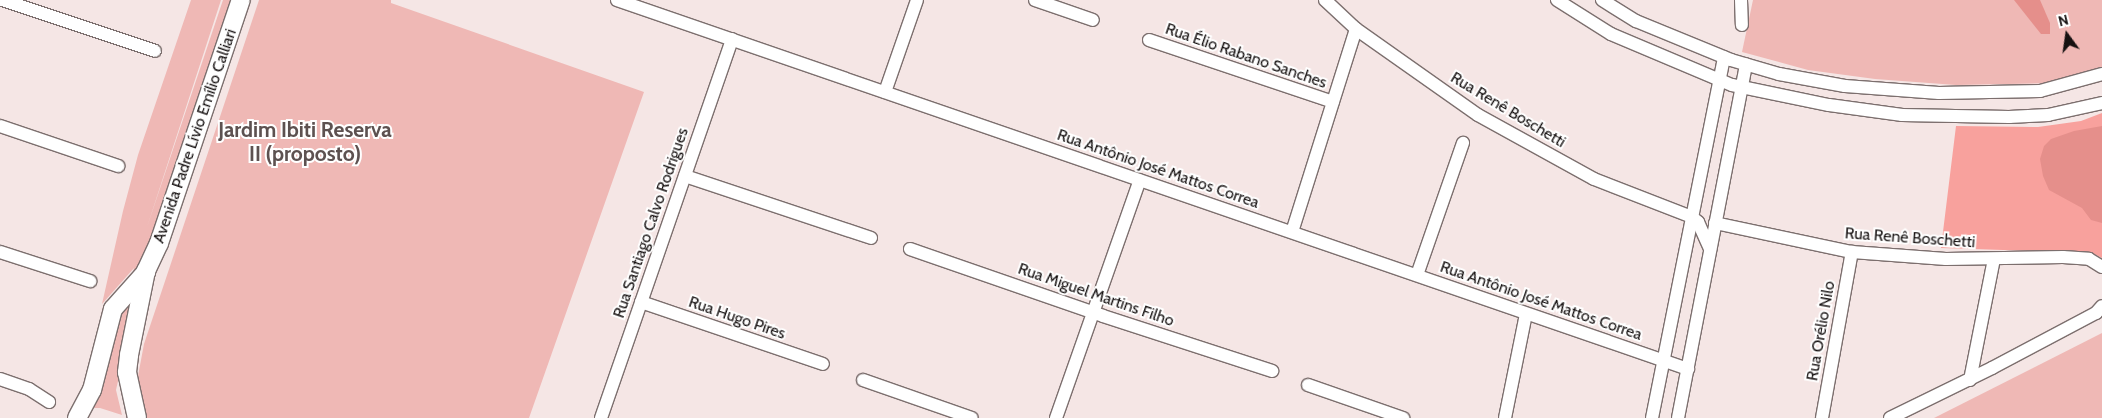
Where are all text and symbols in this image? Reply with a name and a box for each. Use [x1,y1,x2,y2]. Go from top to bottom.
north arrow [2042,10,2092,60]
text: N [2056,11,2070,30]
street label: Rua Élio Rabano Sanches [1163,19,1329,93]
street label: Avenida Padre Lívio Emílio Calliari [149,26,241,246]
street label: Rua Renê Boschetti [1447,68,1569,152]
district label: Jardim Ibiti Reserva II (proposto) [218,117,392,167]
street label: Rua Santiago Calvo Rodrigues [609,125,693,321]
street label: Rua Antônio José Mattos Correa [1055,125,1261,213]
street label: Rua Renê Boschetti [1844,224,1976,252]
street label: Rua Antônio José Mattos Correa [1438,257,1644,345]
street label: Rua Miguel Martins Filho [1015,259,1177,331]
street label: Rua Orélio Nilo [1803,280,1839,382]
street label: Rua Hugo Pires [686,292,788,344]

